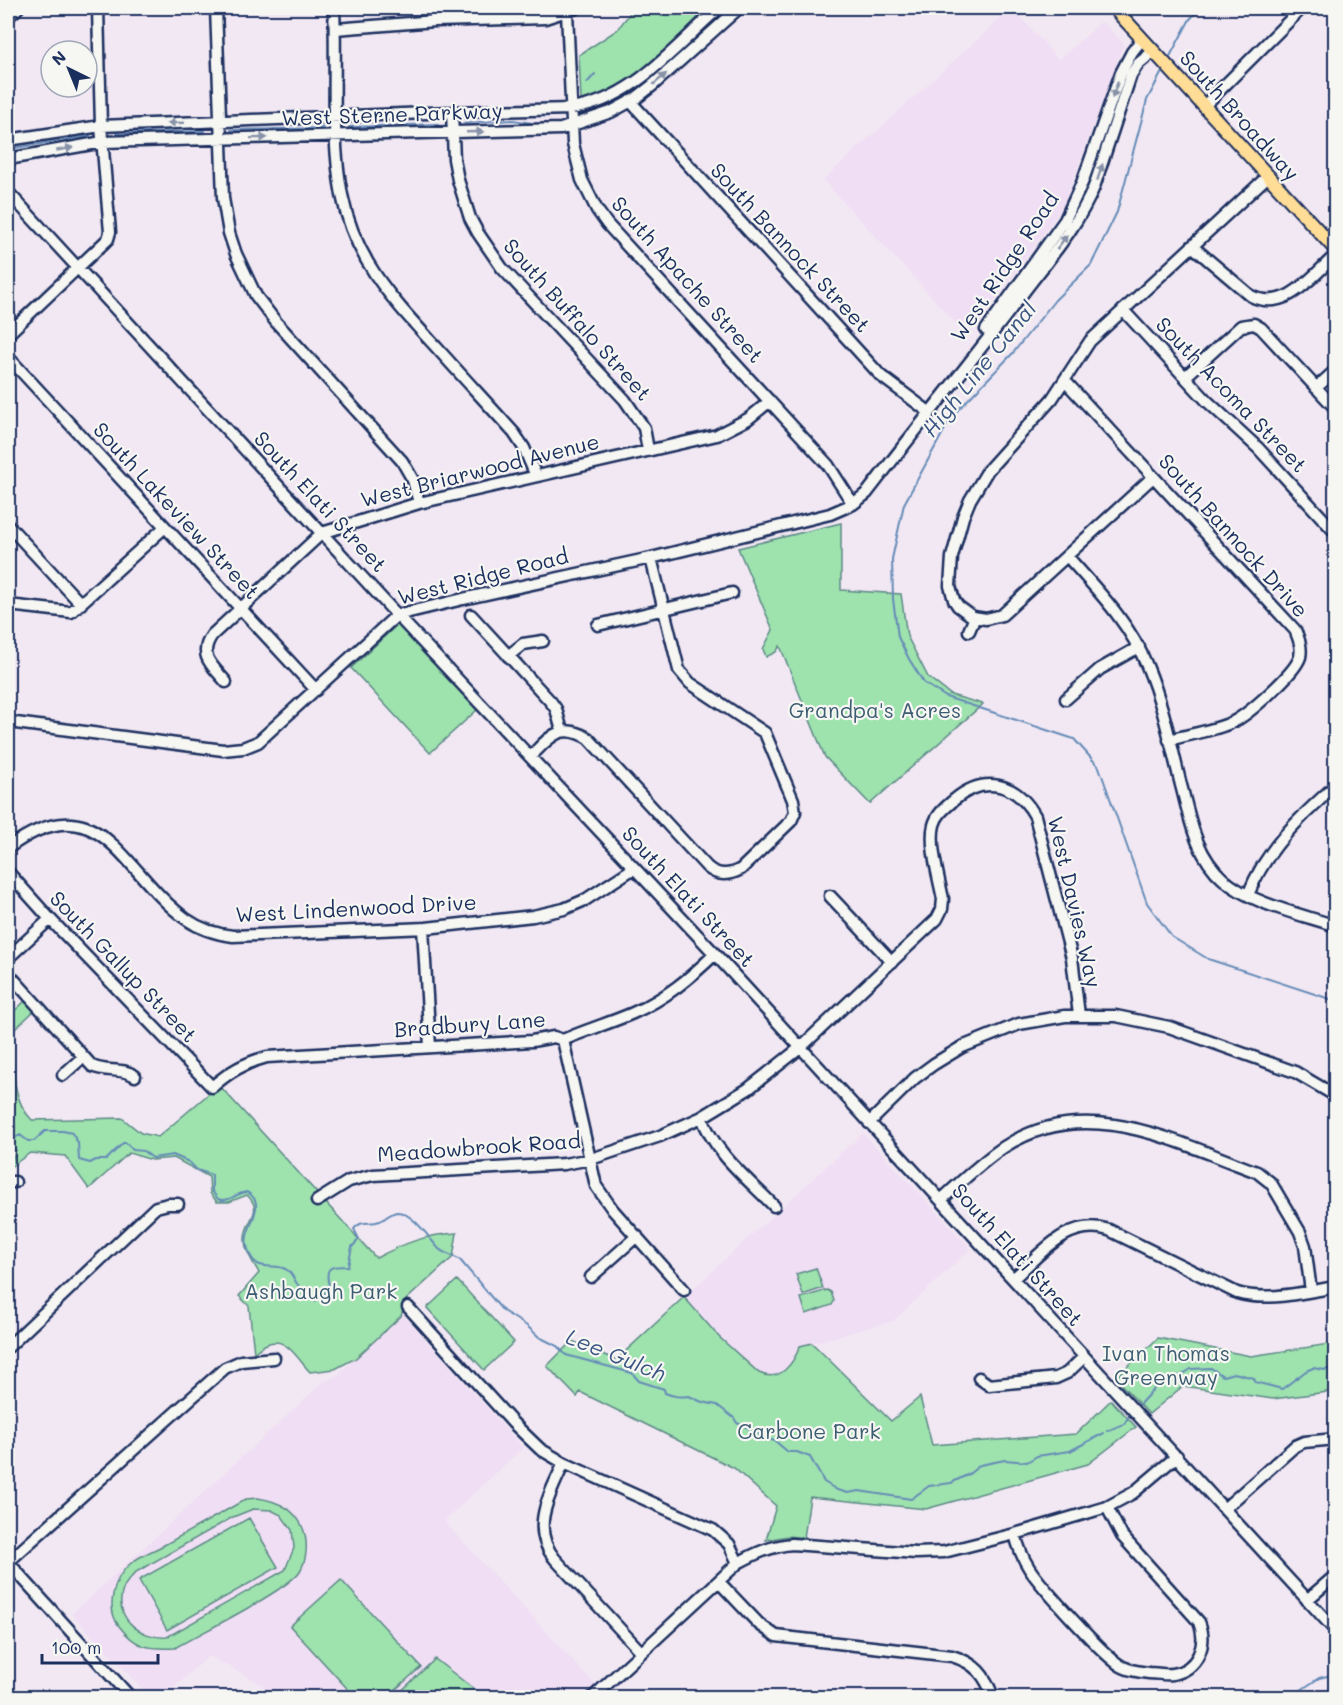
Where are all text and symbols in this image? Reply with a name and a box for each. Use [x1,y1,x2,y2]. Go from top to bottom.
north arrow [39,39,99,99]
street label: South Broadway [1174,44,1306,186]
text: N [47,46,70,69]
one-way arrow [652,73,667,86]
one-way arrow [1109,81,1119,99]
street label: West Sterne Parkway [281,96,503,131]
one-way arrow [167,118,186,128]
one-way arrow [466,127,485,136]
one-way arrow [250,133,269,143]
one-way arrow [56,144,75,153]
street label: South Bannock Street [705,156,877,338]
one-way arrow [1095,163,1105,181]
street label: West Ridge Road [944,186,1064,346]
street label: South Apache Street [606,190,770,368]
street label: South Buffalo Street [498,232,658,406]
one-way arrow [1055,234,1067,249]
water label: High Line Canal [915,294,1043,443]
street label: South Acoma Street [1151,310,1313,478]
street label: South Lakeview Street [88,416,266,604]
street label: South Elati Street [249,425,393,577]
street label: West Briarwood Avenue [357,427,602,512]
street label: South Bannock Drive [1153,448,1315,622]
street label: West Ridge Road [394,541,571,610]
park label: Grandpa's Acres [789,696,961,723]
street label: West Davies Way [1043,813,1108,990]
street label: South Elati Street [617,820,761,972]
street label: South Gallup Street [45,884,204,1048]
street label: West Lindenwood Drive [235,888,477,927]
street label: Bradbury Lane [393,1005,547,1042]
street label: Meadowbrook Road [376,1126,582,1167]
street label: South Elati Street [947,1177,1089,1331]
park label: Ashbaugh Park [245,1277,397,1304]
water label: Lee Gulch [562,1321,670,1388]
park label: Ivan Thomas Greenway [1102,1339,1230,1390]
park label: Carbone Park [737,1417,881,1444]
scale bar [42,1627,158,1665]
text: 100 m [51,1635,101,1659]

